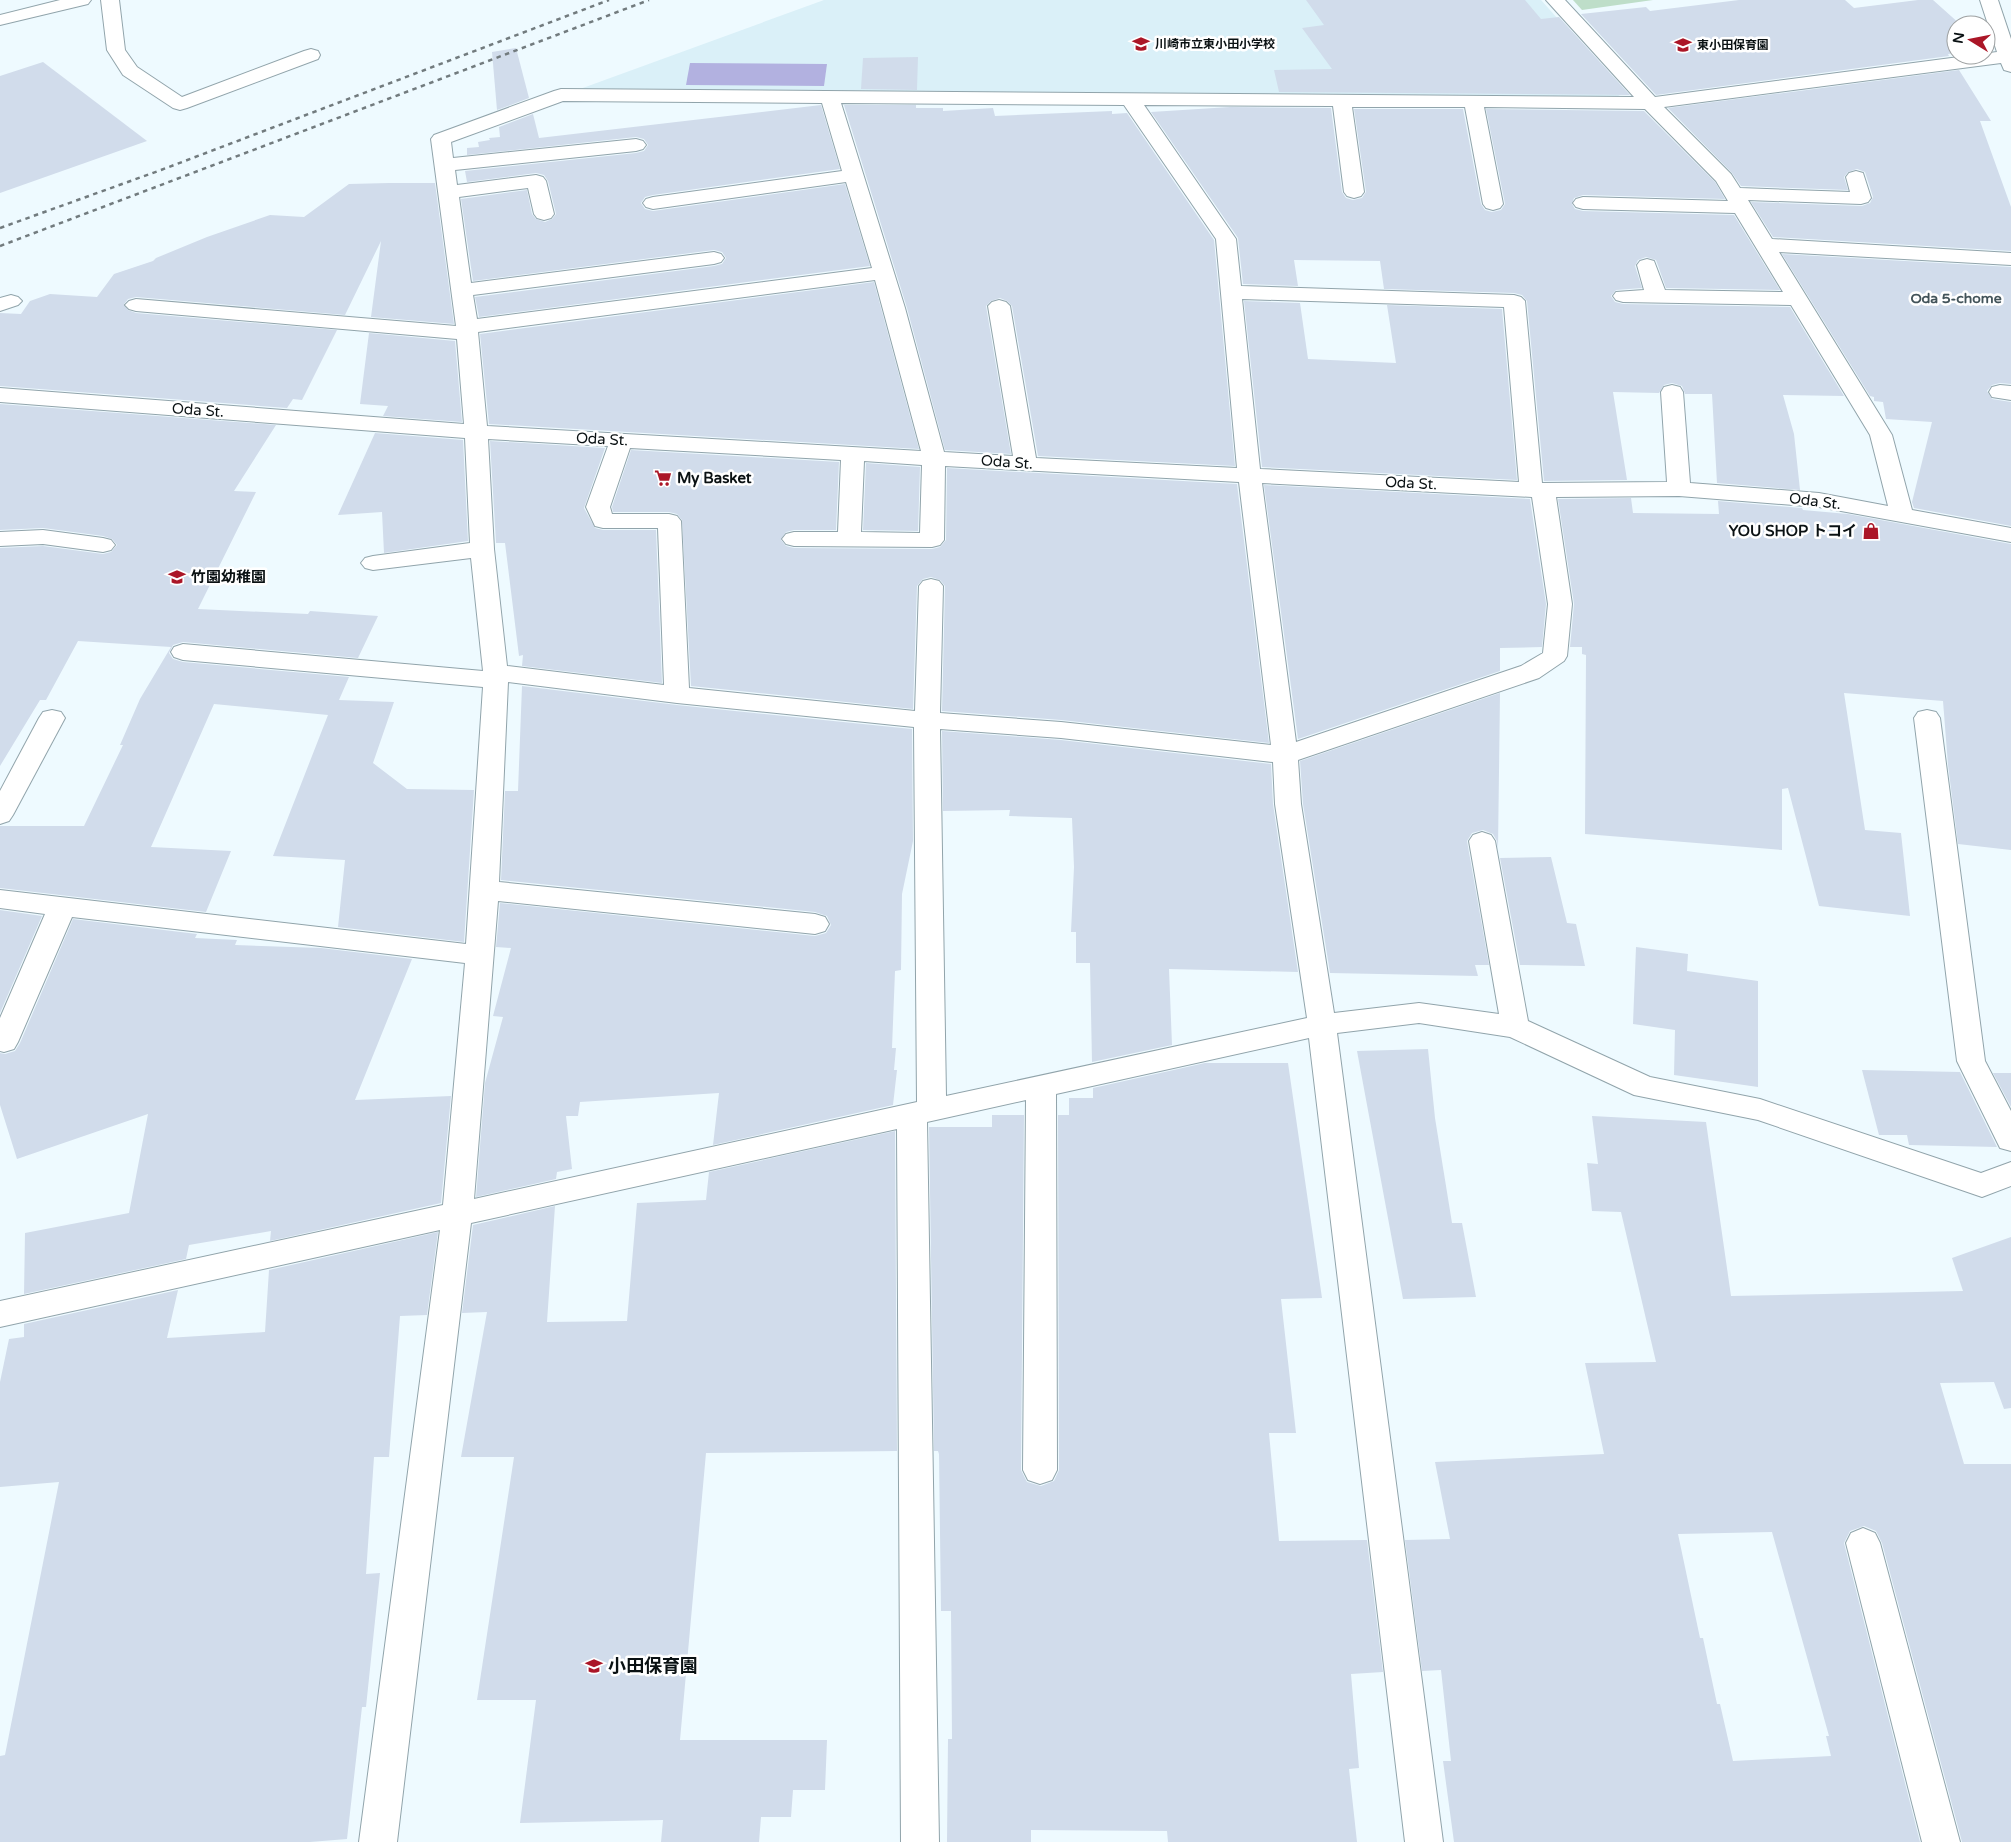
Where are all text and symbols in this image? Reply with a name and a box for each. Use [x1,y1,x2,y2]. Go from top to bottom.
north arrow [1946,15,1996,65]
text: N [1949,31,1968,45]
school or university icon: 川崎市立東小田小学校 [1131,34,1151,54]
school or university icon: 東小田保育園 [1673,35,1693,55]
place label: 川崎市立東小田小学校 [1155,37,1275,51]
place label: 東小田保育園 [1697,38,1769,52]
district label: Oda 5-chome [1910,290,2002,307]
street label: Oda St. [171,399,225,421]
street label: Oda St. [575,429,629,449]
street label: Oda St. [980,451,1034,473]
supermarket icon: My Basket [653,468,673,488]
place label: My Basket [677,469,752,488]
street label: Oda St. [1384,473,1438,493]
street label: Oda St. [1788,489,1842,513]
shop icon: YOU SHOP トコイ [1861,521,1881,541]
place label: YOU SHOP トコイ [1729,522,1857,540]
school or university icon: 竹園幼稚園 [167,567,187,587]
place label: 竹園幼稚園 [191,568,266,586]
place label: 小田保育園 [608,1655,698,1677]
school or university icon: 小田保育園 [584,1656,604,1676]

